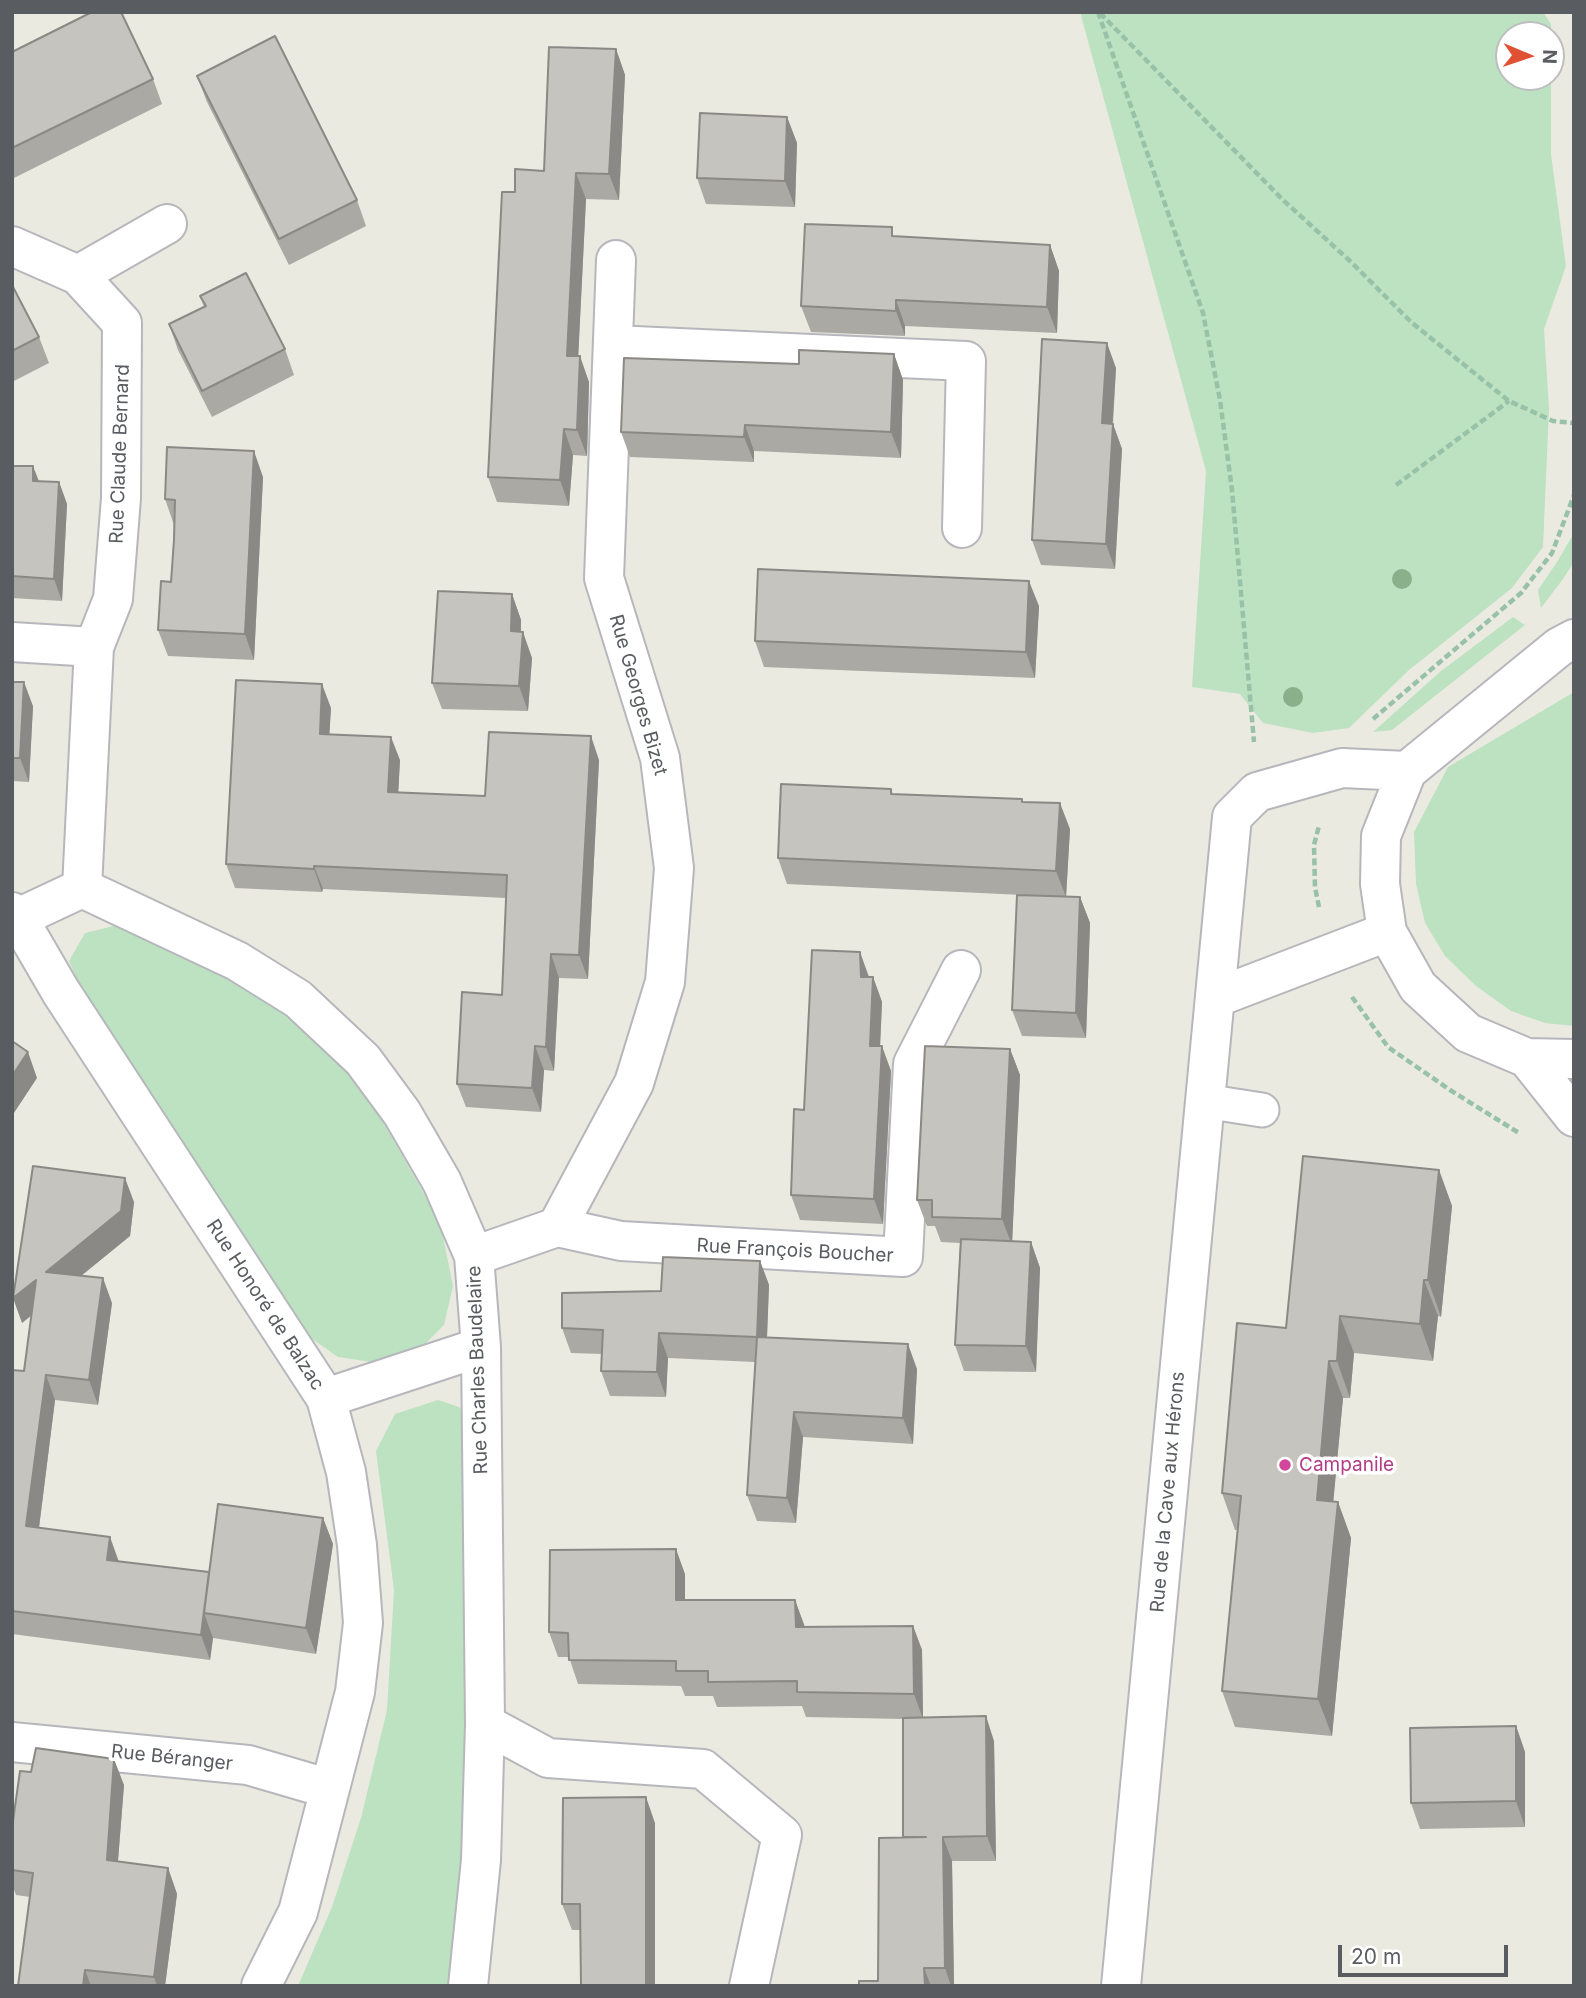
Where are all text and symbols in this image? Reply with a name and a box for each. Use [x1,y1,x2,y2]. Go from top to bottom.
north arrow [1495,21,1565,91]
text: N [1538,49,1561,64]
street label: Rue Claude Bernard [105,364,135,544]
street label: Rue Georges Bizet [604,612,672,778]
street label: Rue Honoré de Balzac [201,1215,329,1395]
street label: Rue François Boucher [696,1234,894,1268]
street label: Rue Charles Baudelaire [463,1265,493,1475]
street label: Rue de la Cave aux Hérons [1146,1371,1190,1613]
place label: Campanile [1299,1454,1394,1476]
marker: Campanile [1277,1457,1293,1473]
street label: Rue Béranger [110,1740,234,1776]
scale bar [1341,1932,1511,1976]
text: 20 m [1351,1944,1401,1969]

